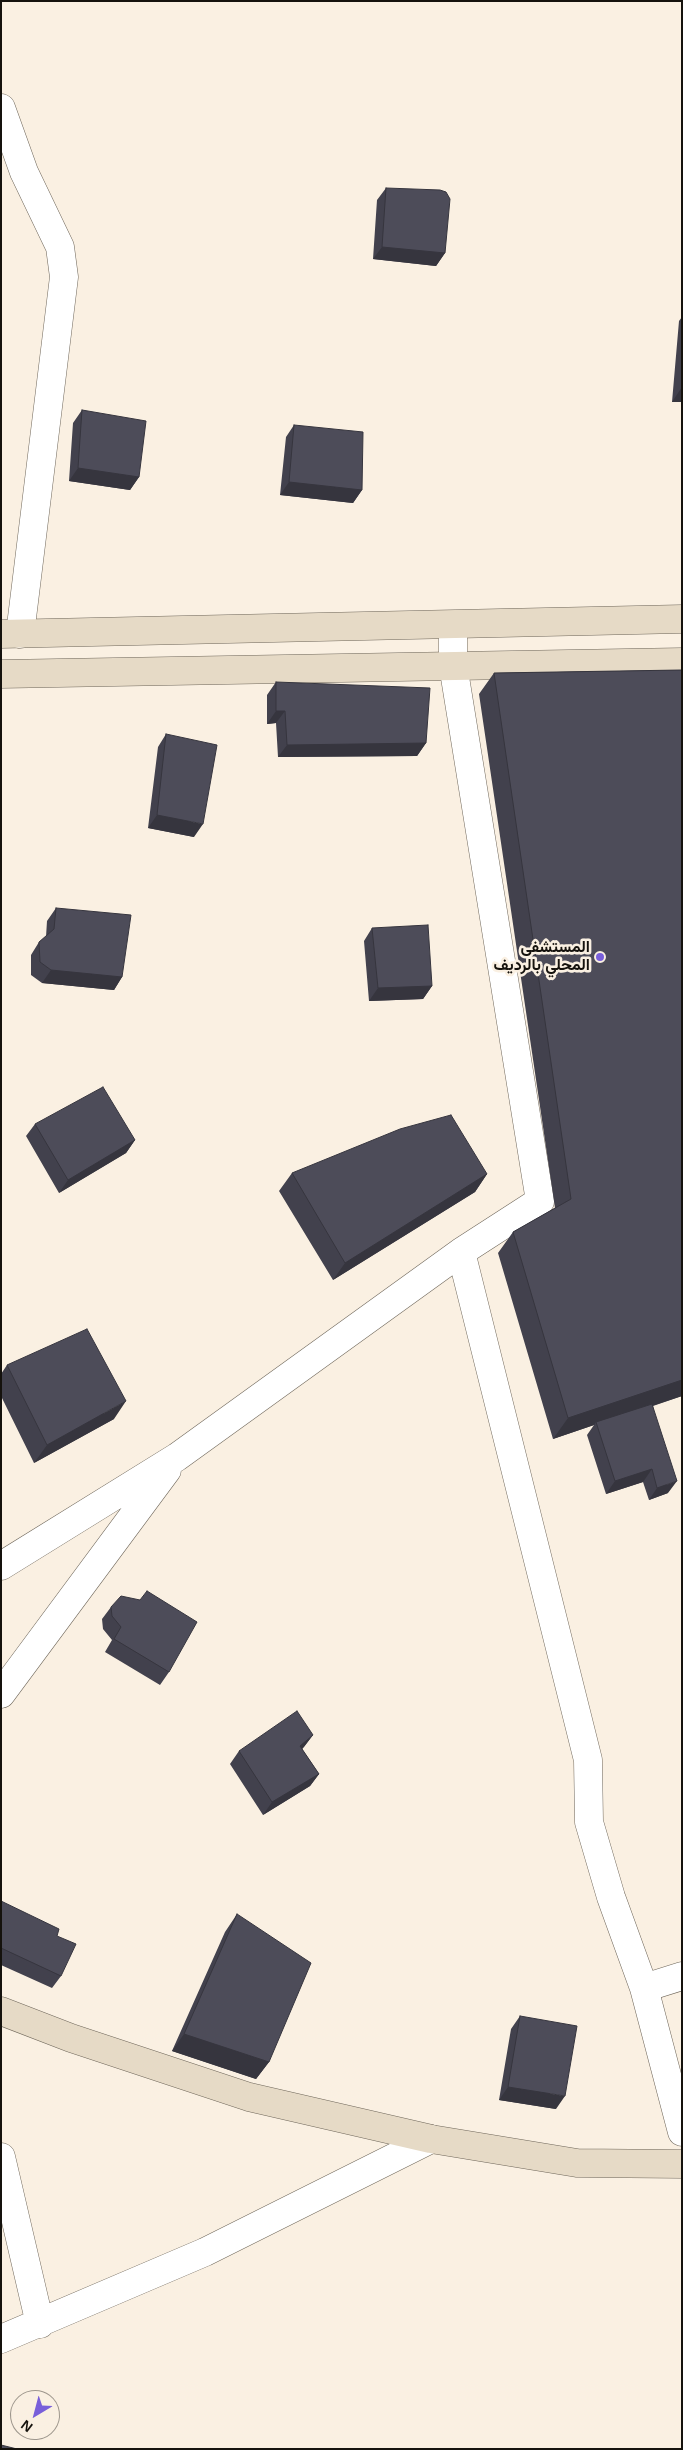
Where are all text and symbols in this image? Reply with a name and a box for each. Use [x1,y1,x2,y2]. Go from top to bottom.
place label: المستشفى المحلي بالرديف [494,938,590,976]
marker: المستشفى المحلي بالرديف [594,951,606,963]
north arrow [10,2390,60,2440]
text: N [18,2417,35,2436]

